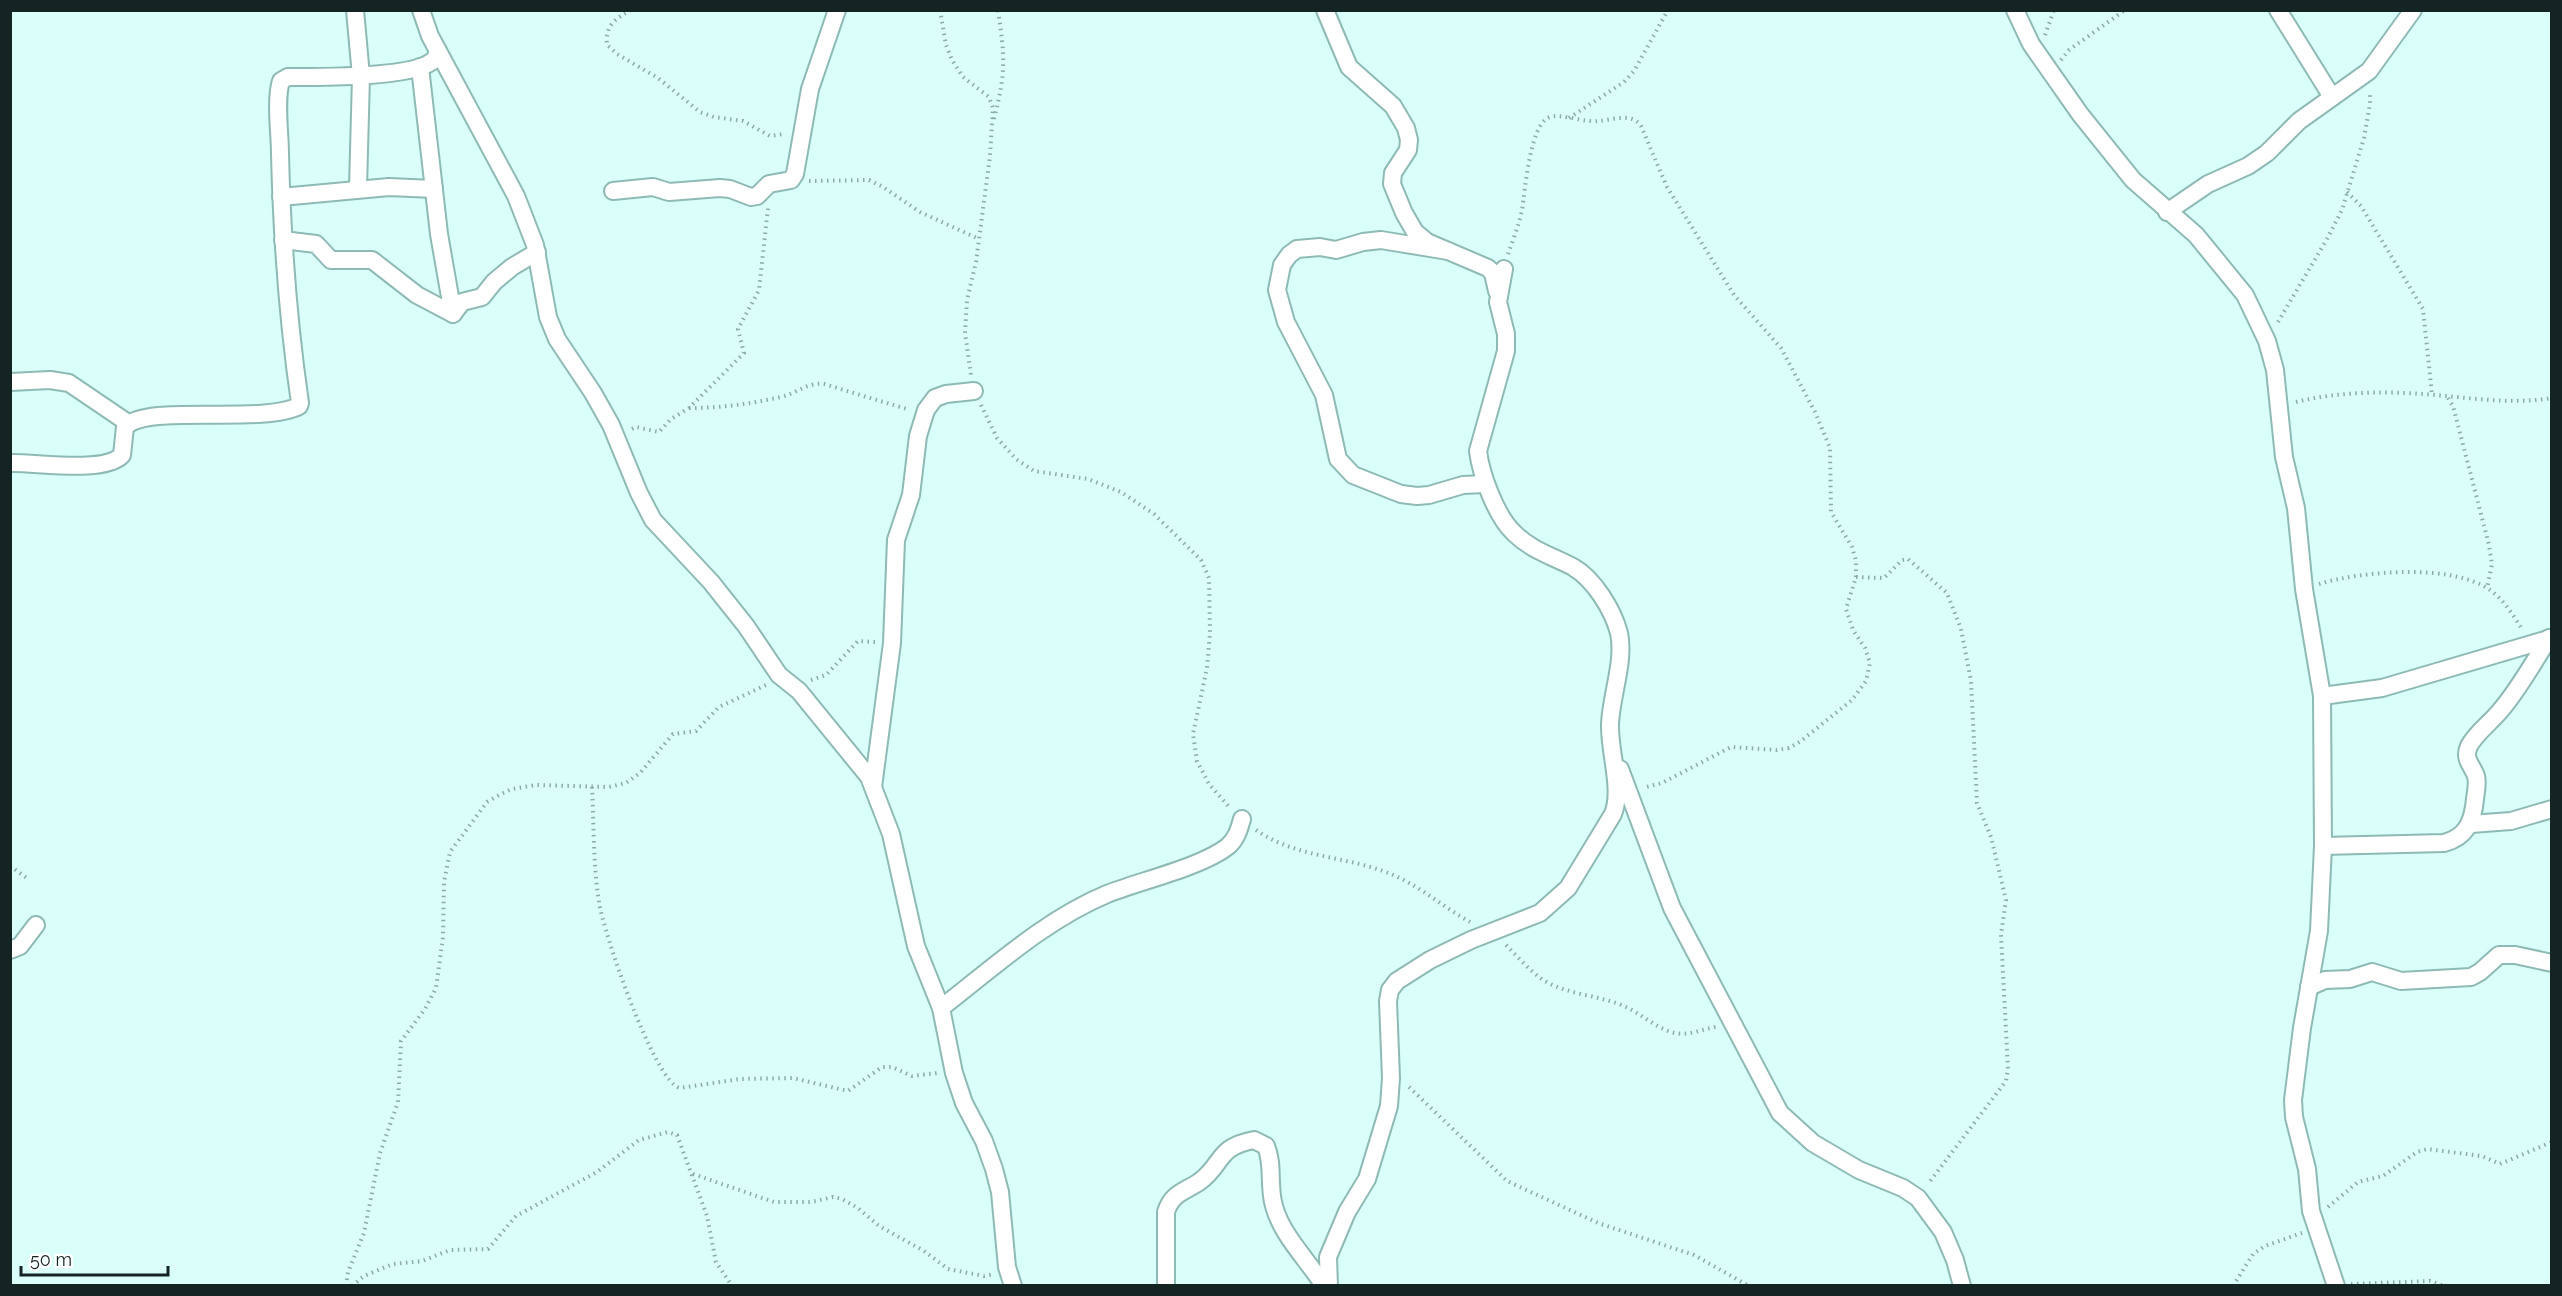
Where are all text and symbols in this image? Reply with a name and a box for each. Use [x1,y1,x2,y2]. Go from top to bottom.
scale bar [21,1239,168,1277]
text: 50 m [30,1249,72,1270]

